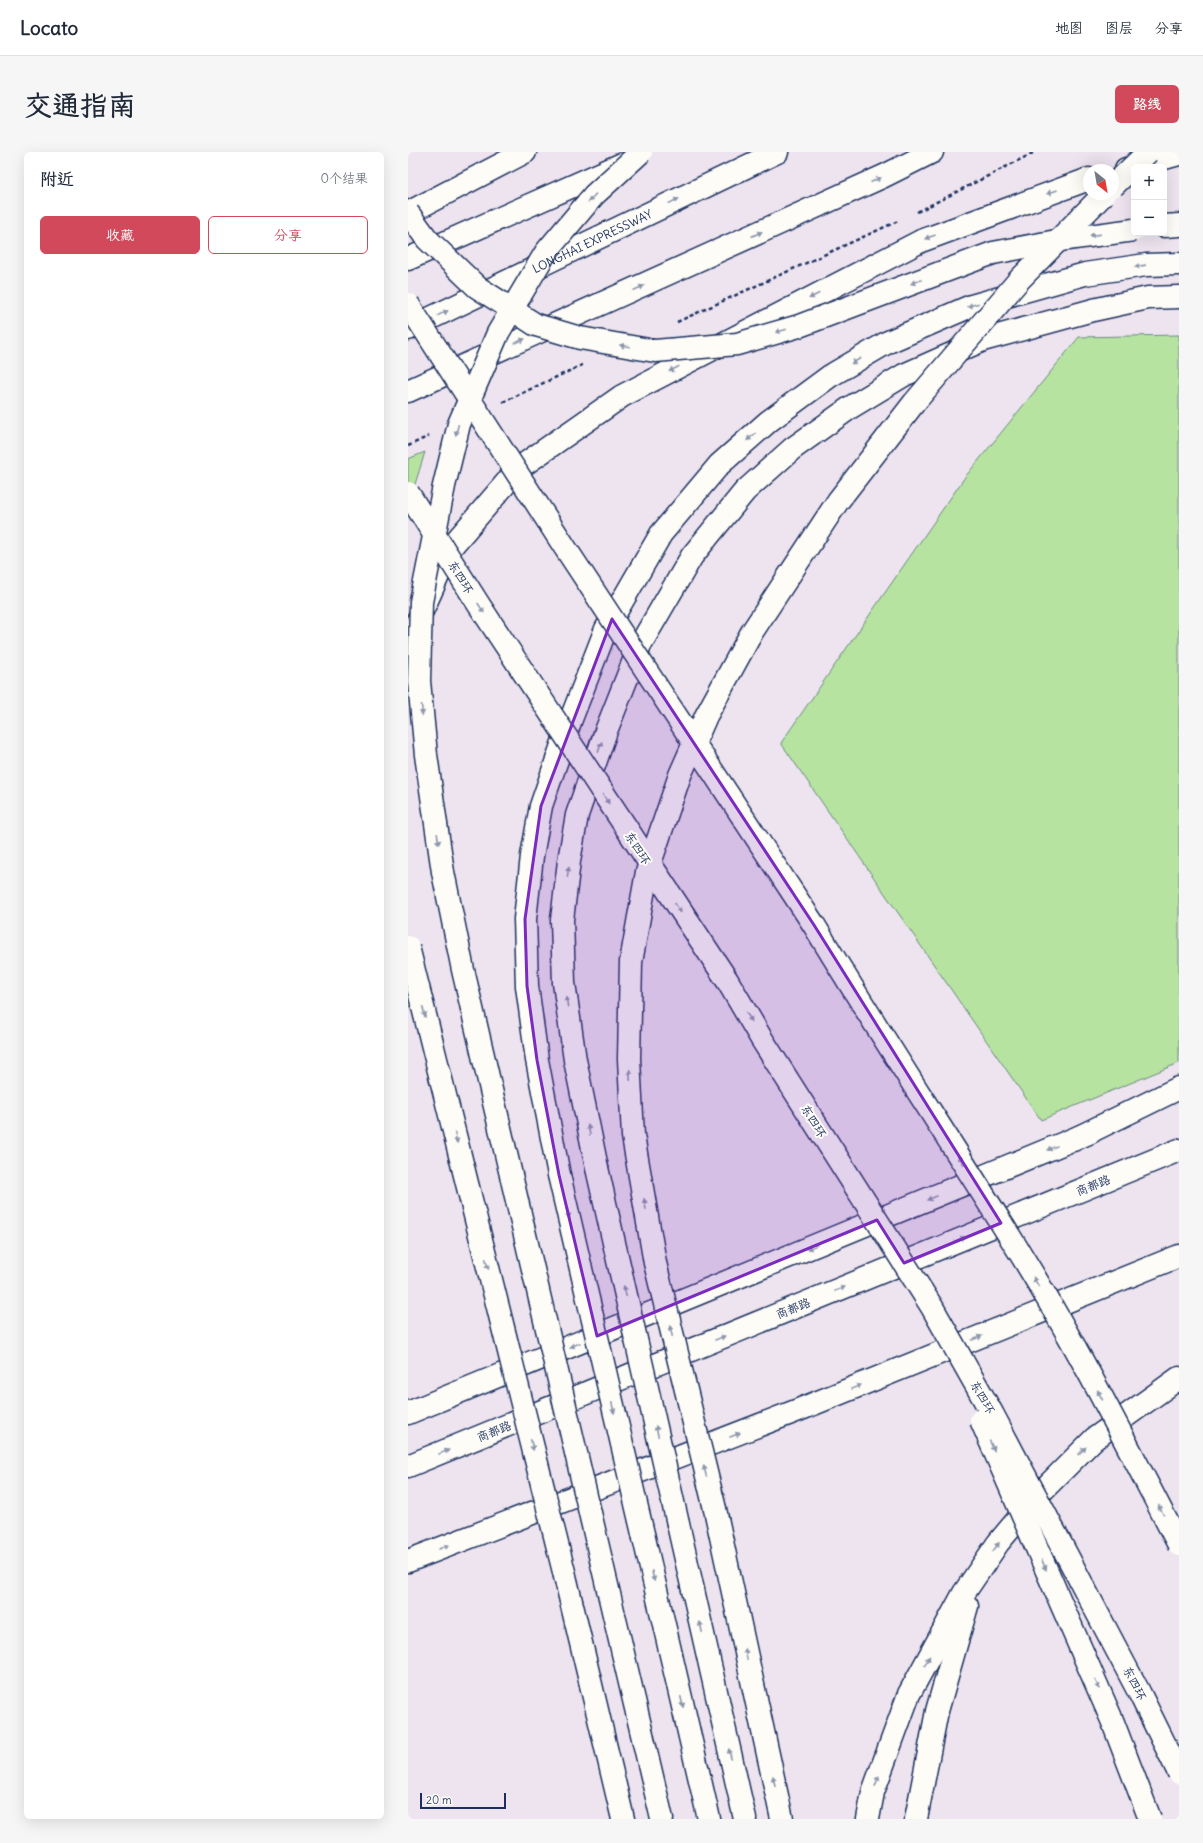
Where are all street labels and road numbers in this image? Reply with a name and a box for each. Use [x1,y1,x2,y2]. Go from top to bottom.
street label: LONGHAI EXPRESSWAY [530,206,655,276]
street label: 东四环 [445,558,477,596]
street label: 东四环 [622,829,654,867]
street label: 东四环 [798,1102,830,1140]
street label: 商都路 [1073,1171,1113,1199]
street label: 商都路 [773,1294,813,1322]
street label: 东四环 [968,1378,998,1416]
street label: 商都路 [474,1417,514,1445]
street label: 东四环 [1120,1664,1150,1702]

